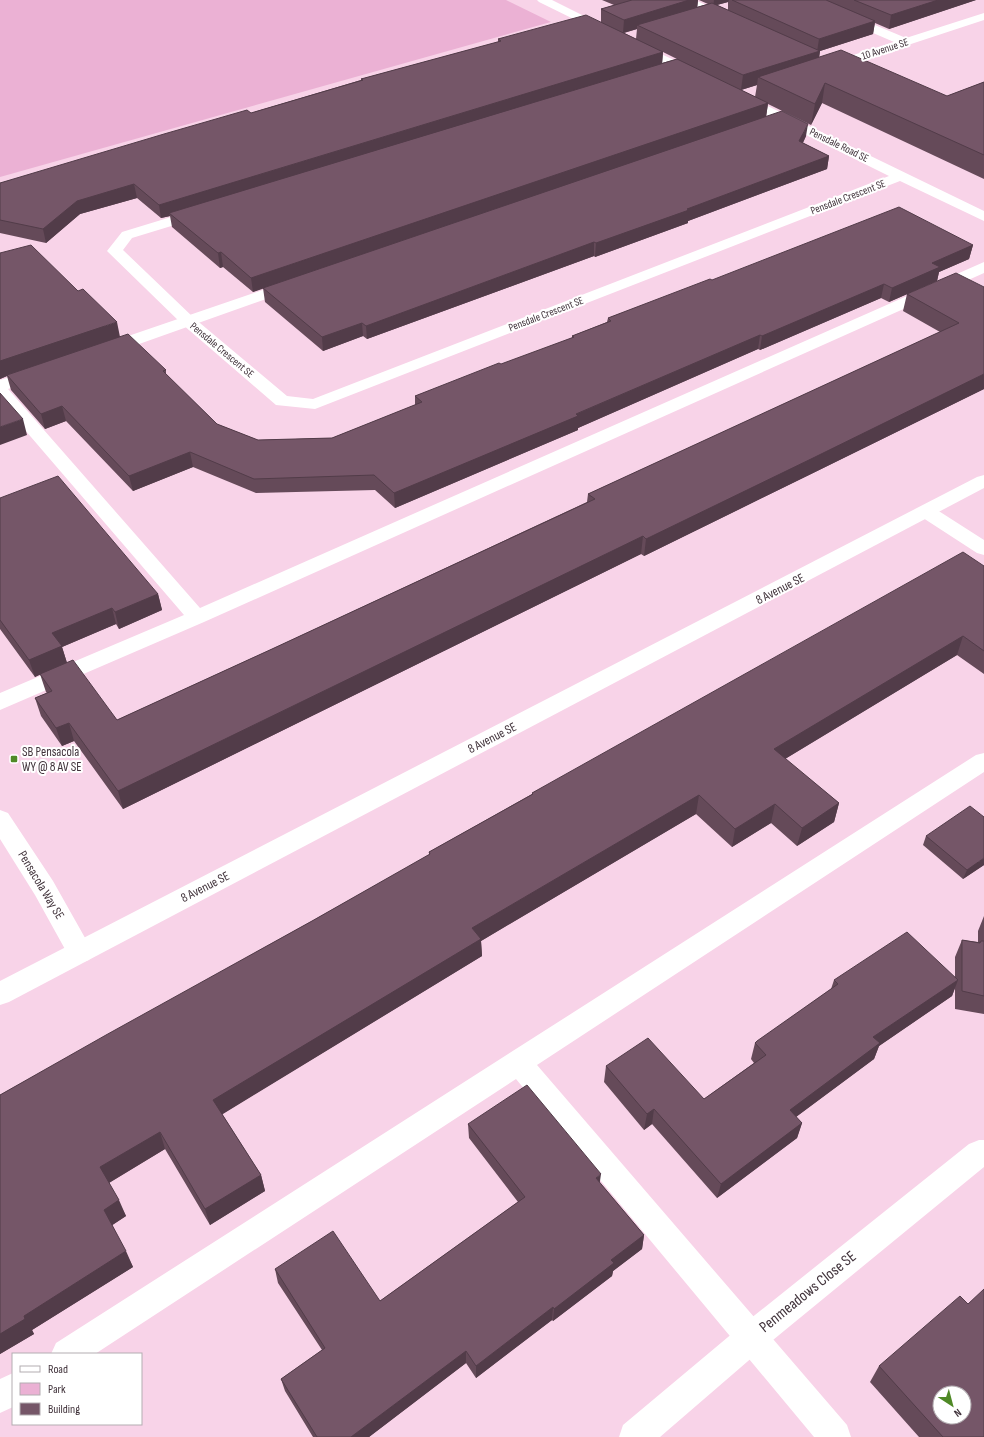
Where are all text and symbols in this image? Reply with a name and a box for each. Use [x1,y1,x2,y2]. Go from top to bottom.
street label: 10 Avenue SE [860,35,910,63]
street label: Pensdale Road SE [807,125,871,165]
street label: Pensdale Crescent SE [809,177,887,217]
street label: Pensdale Crescent SE [507,294,585,334]
street label: Pensdale Crescent SE [187,320,257,380]
street label: 8 Avenue SE [753,570,807,608]
street label: 8 Avenue SE [465,719,519,757]
place label: SB Pensacola WY @ 8 AV SE [22,744,82,775]
marker: SB Pensacola WY @ 8 AV SE [9,754,19,764]
street label: Pensacola Way SE [14,848,68,922]
street label: 8 Avenue SE [178,868,232,906]
street label: Penmeadows Close SE [756,1247,860,1337]
legend [12,1353,142,1425]
text: Road [48,1362,68,1377]
text: Park [48,1382,66,1397]
north arrow [932,1385,972,1425]
text: Building [48,1402,80,1417]
text: N [951,1406,964,1420]

